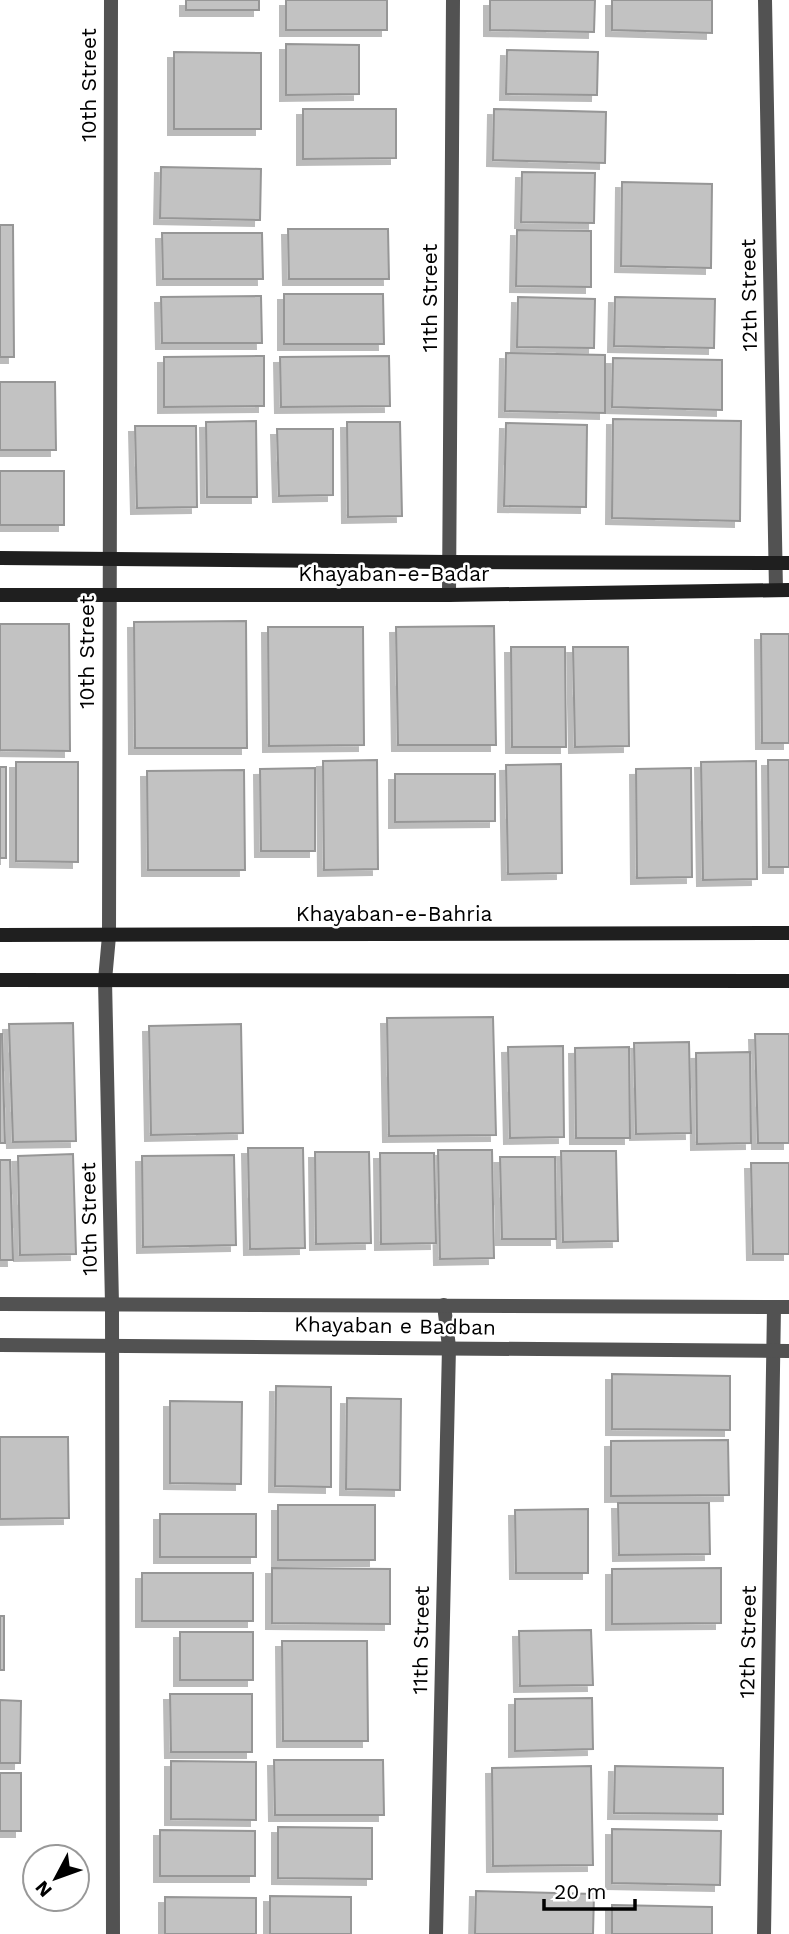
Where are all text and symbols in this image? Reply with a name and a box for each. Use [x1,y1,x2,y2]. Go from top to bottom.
street label: 10th Street [76,28,101,142]
street label: 12th Street [735,238,762,352]
street label: 11th Street [417,244,442,352]
street label: Khayaban-e-Badar [298,561,490,586]
street label: 10th Street [74,595,99,709]
street label: Khayaban-e-Bahria [296,901,492,926]
street label: 10th Street [75,1162,102,1276]
street label: Khayaban e Badban [294,1311,496,1340]
street label: 11th Street [407,1585,434,1694]
street label: 12th Street [734,1585,761,1699]
north arrow [21,1843,91,1913]
scale bar [544,1868,635,1912]
text: N [30,1876,57,1902]
text: 20 m [554,1879,606,1904]

